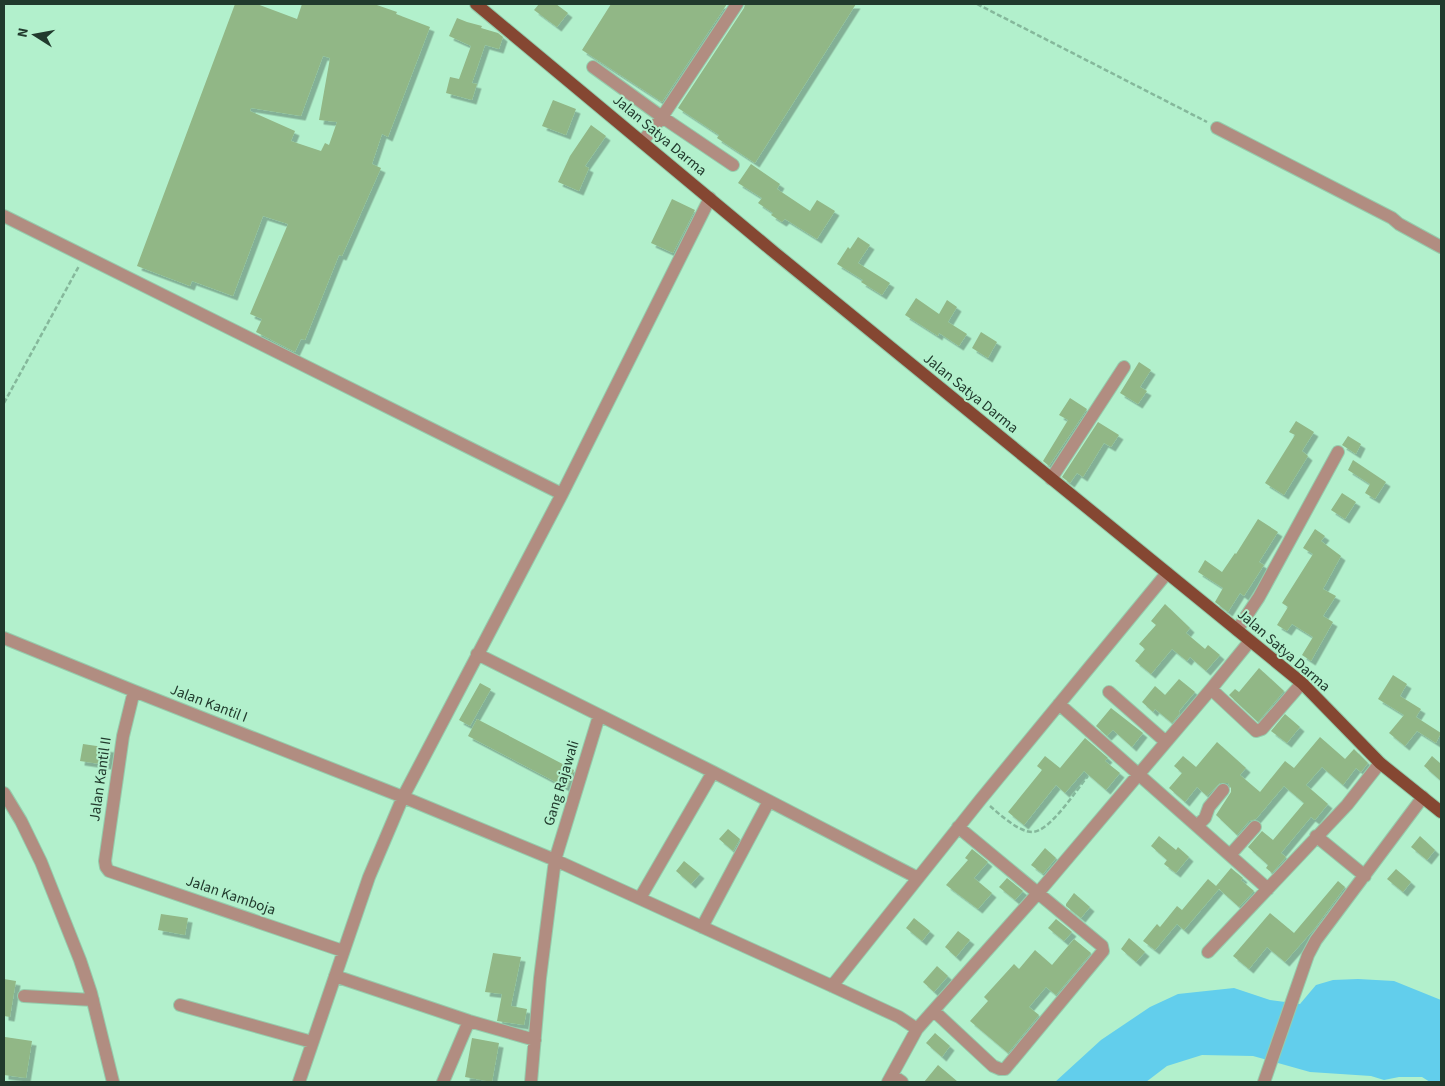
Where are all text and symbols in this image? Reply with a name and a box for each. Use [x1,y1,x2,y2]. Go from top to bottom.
north arrow [10,10,60,60]
text: N [13,26,34,39]
street label: Jalan Satya Darma [608,90,711,181]
street label: Jalan Satya Darma [919,348,1023,438]
street label: Jalan Satya Darma [1233,604,1335,697]
street label: Jalan Kantil I [167,679,251,728]
street label: Jalan Kantil II [84,735,117,823]
street label: Gang Rajawali [538,738,584,829]
street label: Jalan Kamboja [183,870,279,921]

